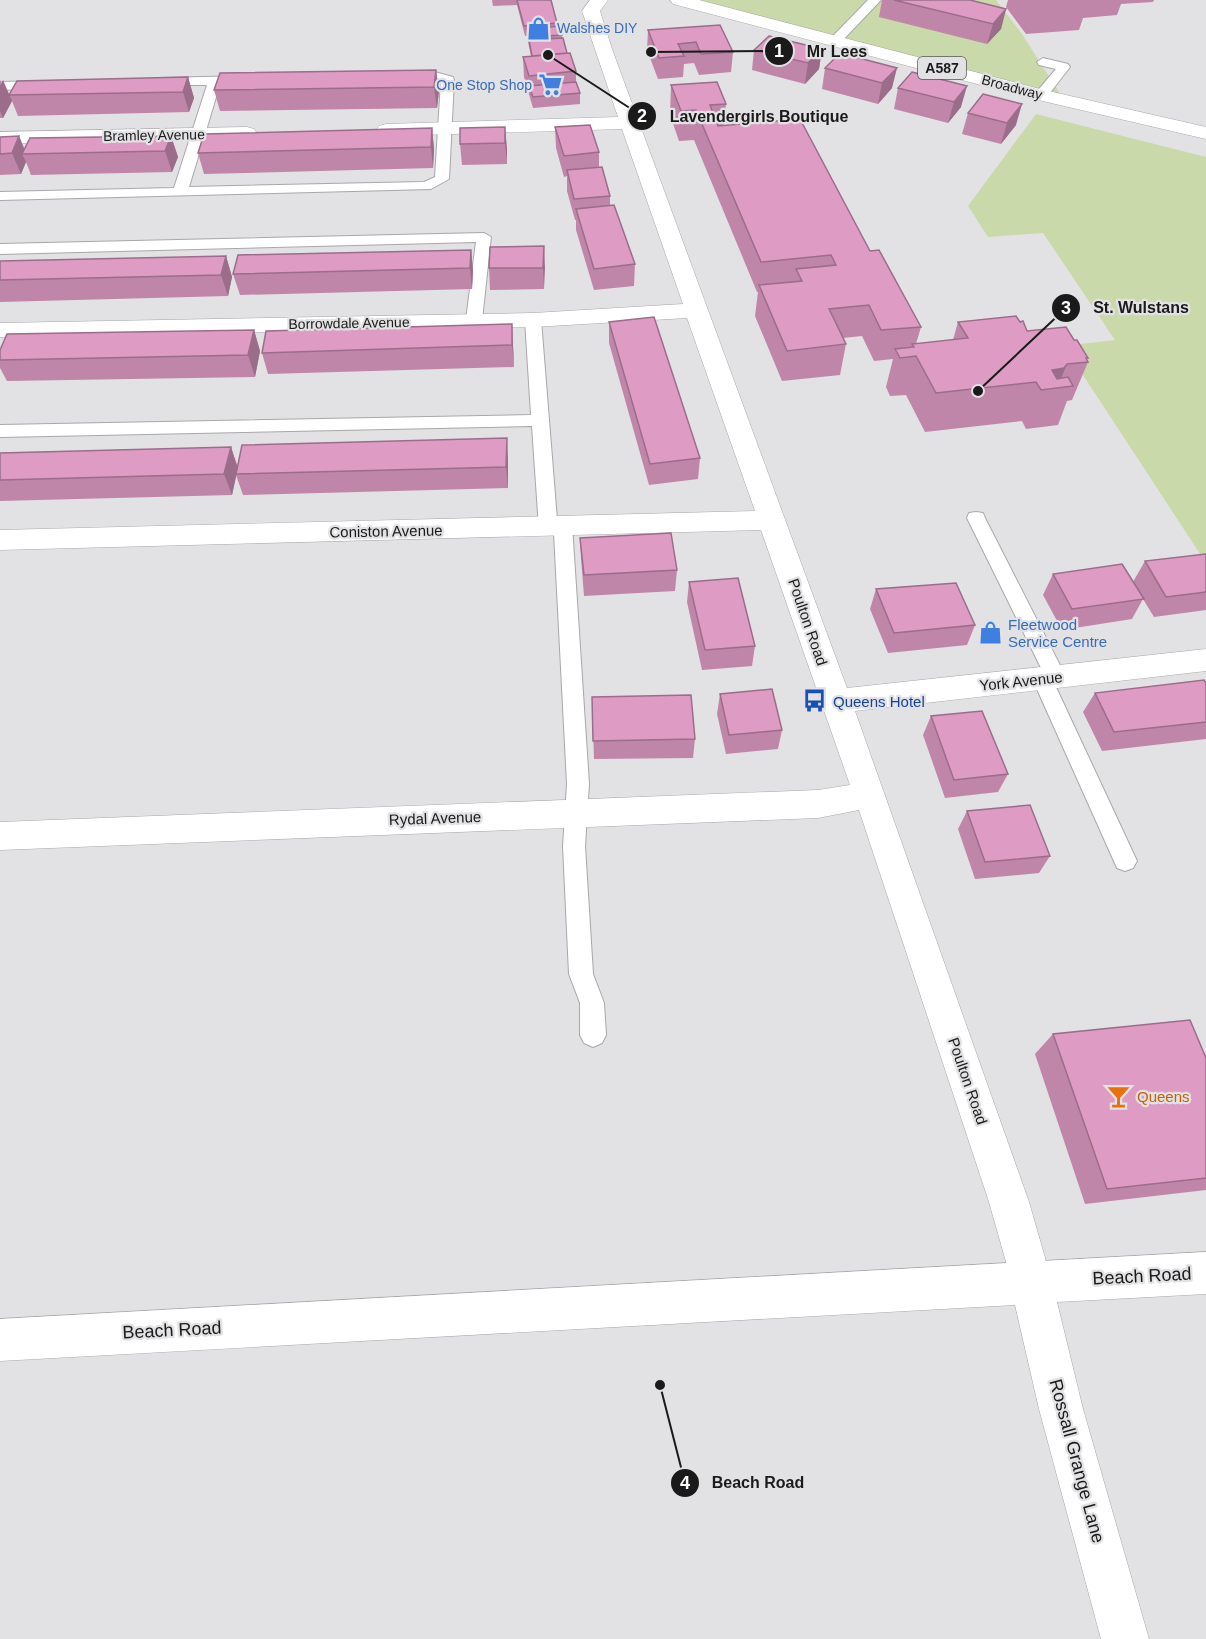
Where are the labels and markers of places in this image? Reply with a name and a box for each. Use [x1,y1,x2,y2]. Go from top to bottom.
shop icon: Walshes DIY [526,15,552,41]
place label: Walshes DIY [557,20,638,36]
callout: Mr Lees [764,34,879,68]
supermarket icon: One Stop Shop [537,72,563,98]
place label: One Stop Shop [436,77,532,93]
callout: Lavendergirls Boutique [627,99,860,133]
callout: St. Wulstans [1051,291,1201,325]
place label: Fleetwood Service Centre [1008,616,1107,650]
shop icon: Fleetwood Service Centre [977,620,1003,646]
bus stop icon: Queens Hotel [802,688,828,714]
place label: Queens Hotel [833,693,925,710]
bar icon: Queens [1106,1083,1132,1109]
place label: Queens [1137,1088,1190,1105]
callout: Beach Road [670,1466,816,1500]

